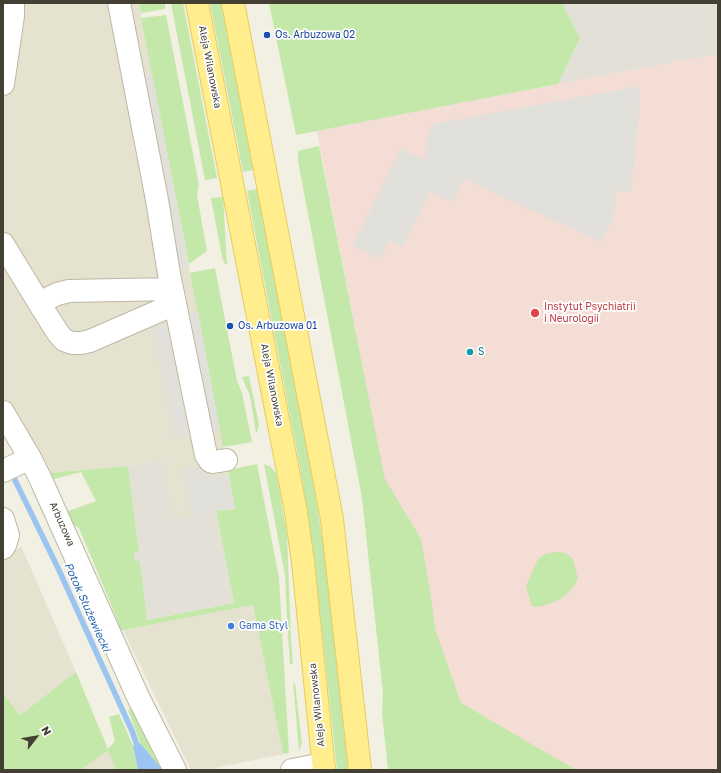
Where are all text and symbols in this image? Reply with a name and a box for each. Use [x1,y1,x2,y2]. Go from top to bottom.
street label: Aleja Wilanowska [196,25,224,109]
place label: Os. Arbuzowa 02 [275,29,355,41]
marker: Os. Arbuzowa 02 [262,30,272,40]
place label: Instytut Psychiatrii i Neurologii [544,301,636,324]
marker: Instytut Psychiatrii i Neurologii [529,307,541,319]
place label: Os. Arbuzowa 01 [238,320,317,332]
marker: Os. Arbuzowa 01 [225,321,235,331]
street label: Aleja Wilanowska [258,343,286,427]
place label: S [478,346,484,358]
marker: S [465,347,475,357]
street label: Arbuzowa [47,500,77,548]
water label: Potok Służewiecki [61,560,113,654]
place label: Gama Styl [239,620,288,632]
marker: Gama Styl [226,621,236,631]
street label: Aleja Wilanowska [307,663,327,747]
north arrow [16,717,56,757]
text: N [39,724,54,737]

